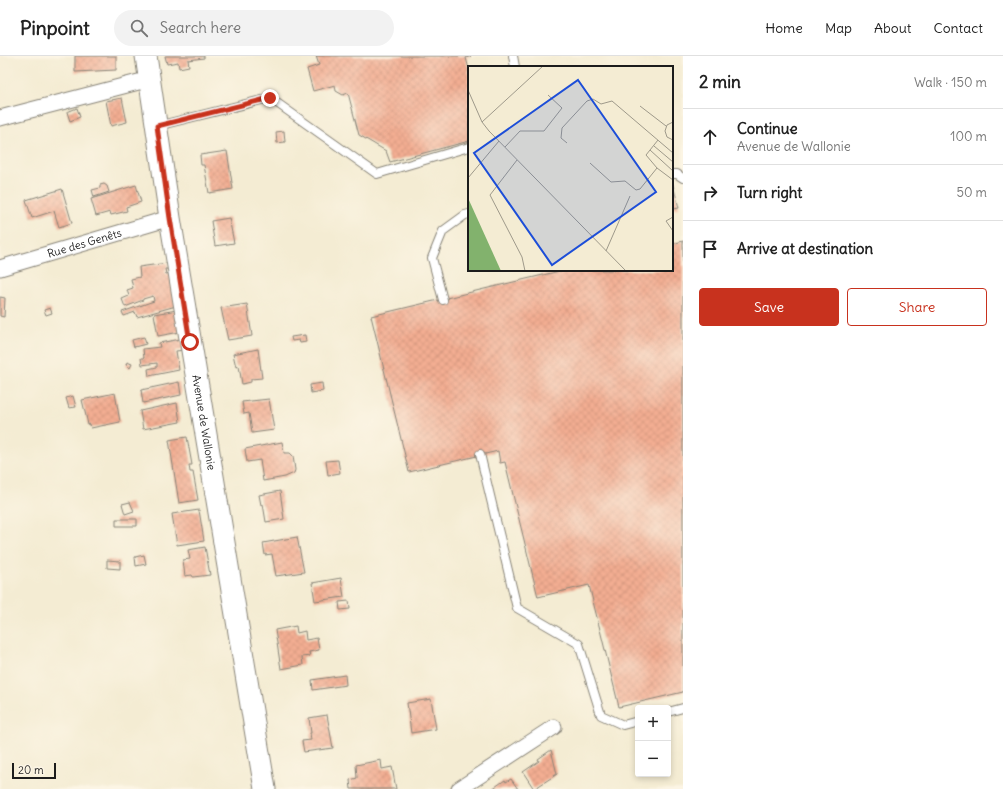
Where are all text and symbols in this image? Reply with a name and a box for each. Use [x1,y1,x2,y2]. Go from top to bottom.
search box [114,10,394,46]
text: Pinpoint [20,16,90,40]
icon: search [128,17,150,39]
text: Search here [160,18,241,37]
text: Home [765,19,803,37]
text: Map [825,19,852,37]
text: About [874,19,912,37]
text: Contact [934,19,983,37]
inset map [468,66,673,271]
text: 2 min [699,71,741,93]
text: Walk · 150 m [914,74,987,91]
route end [261,89,279,107]
text: Continue [737,119,798,138]
icon: ahead [699,126,721,148]
text: 100 m [950,128,987,145]
text: Avenue de Wallonie [737,138,851,155]
icon: right [699,182,721,204]
text: Turn right [737,183,802,202]
text: 50 m [956,184,987,201]
street label: Rue des Genêts [46,226,123,261]
icon: arrive [699,238,721,260]
text: Arrive at destination [737,239,873,258]
button: Save [699,288,839,326]
button: Share [847,288,987,326]
route start [181,333,199,351]
street label: Avenue de Wallonie [189,374,219,471]
map controls [635,705,671,777]
button: + [635,705,671,741]
button: − [635,741,671,777]
scale bar [12,761,56,780]
text: 20 m [18,763,44,777]

